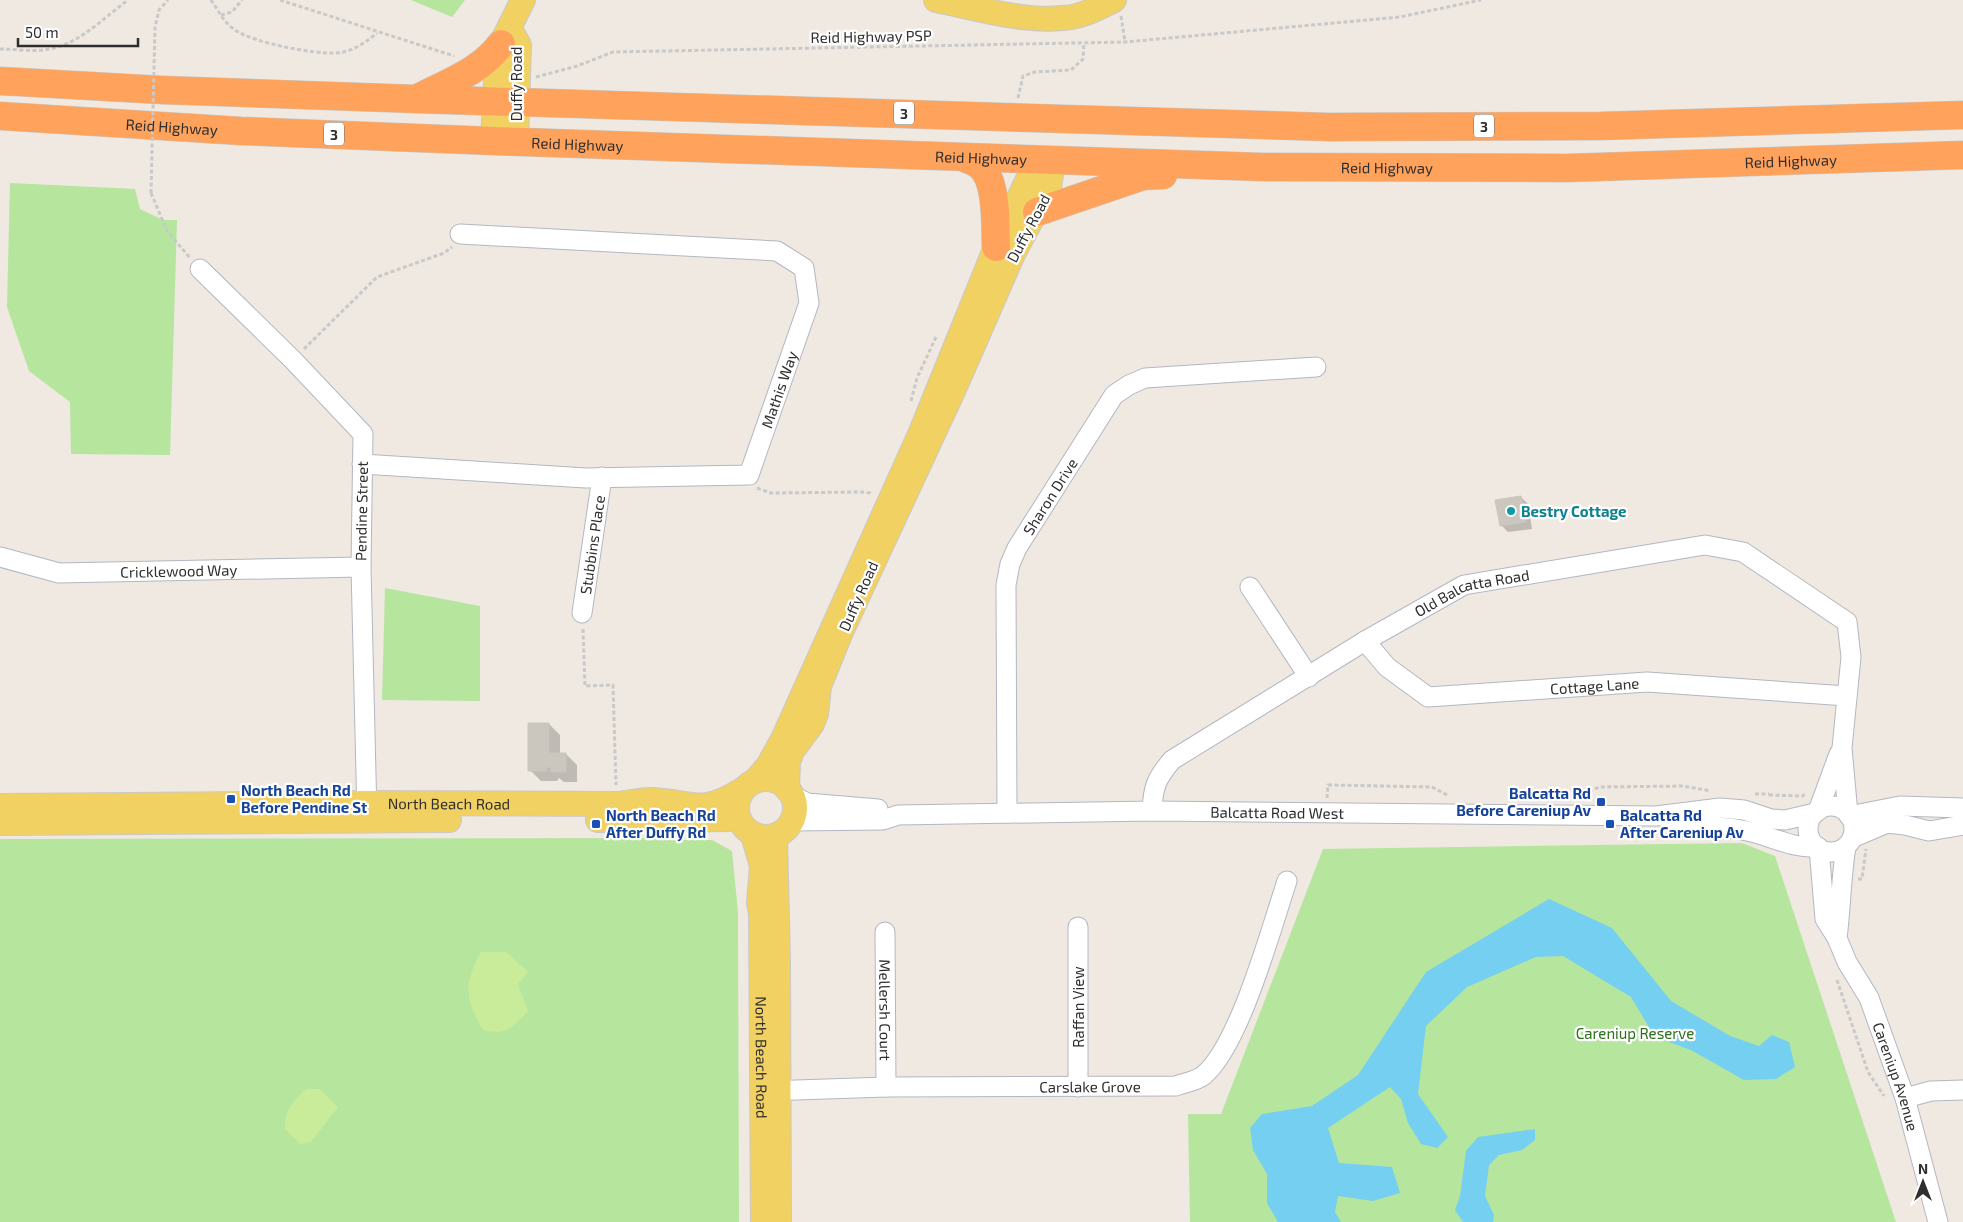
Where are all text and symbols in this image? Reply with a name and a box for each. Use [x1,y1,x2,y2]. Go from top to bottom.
scale bar [18,15,138,47]
text: 50 m [25,23,59,41]
street label: Reid Highway PSP [810,26,932,46]
street label: Duffy Road [507,47,525,121]
road number: 3 [894,102,914,125]
road number: 3 [1474,114,1494,138]
street label: Reid Highway [125,115,218,139]
road number: 3 [324,122,344,146]
street label: Reid Highway [531,133,624,154]
street label: Reid Highway [935,147,1028,168]
street label: Reid Highway [1744,150,1837,171]
street label: Reid Highway [1341,158,1433,177]
street label: Duffy Road [1003,191,1053,265]
street label: Mathis Way [757,348,801,431]
street label: Sharon Drive [1019,455,1081,538]
street label: Pendine Street [351,461,371,561]
street label: Stubbins Place [576,494,608,596]
place label: Bestry Cottage [1521,502,1627,521]
marker: Bestry Cottage [1505,505,1517,517]
street label: Duffy Road [835,558,881,634]
street label: Cricklewood Way [120,560,238,581]
street label: Old Balcatta Road [1411,565,1531,620]
street label: Cottage Lane [1550,674,1640,698]
place label: North Beach Rd Before Pendine St [241,781,367,816]
place label: Balcatta Rd Before Careniup Av [1456,784,1592,819]
marker: North Beach Rd Before Pendine St [225,793,237,805]
street label: North Beach Road [388,794,510,813]
marker: Balcatta Rd Before Careniup Av [1595,796,1607,808]
street label: Balcatta Road West [1210,803,1344,822]
place label: North Beach Rd After Duffy Rd [606,806,716,842]
place label: Balcatta Rd After Careniup Av [1620,806,1744,841]
marker: North Beach Rd After Duffy Rd [590,818,602,830]
marker: Balcatta Rd After Careniup Av [1604,818,1616,830]
street label: Mellersh Court [876,959,895,1061]
street label: Raffan View [1069,966,1087,1048]
street label: North Beach Road [753,996,771,1119]
street label: Careniup Avenue [1869,1020,1922,1133]
park label: Careniup Reserve [1576,1024,1694,1042]
street label: Carslake Grove [1039,1077,1141,1095]
north arrow [1898,1157,1948,1207]
text: N [1918,1160,1928,1177]

